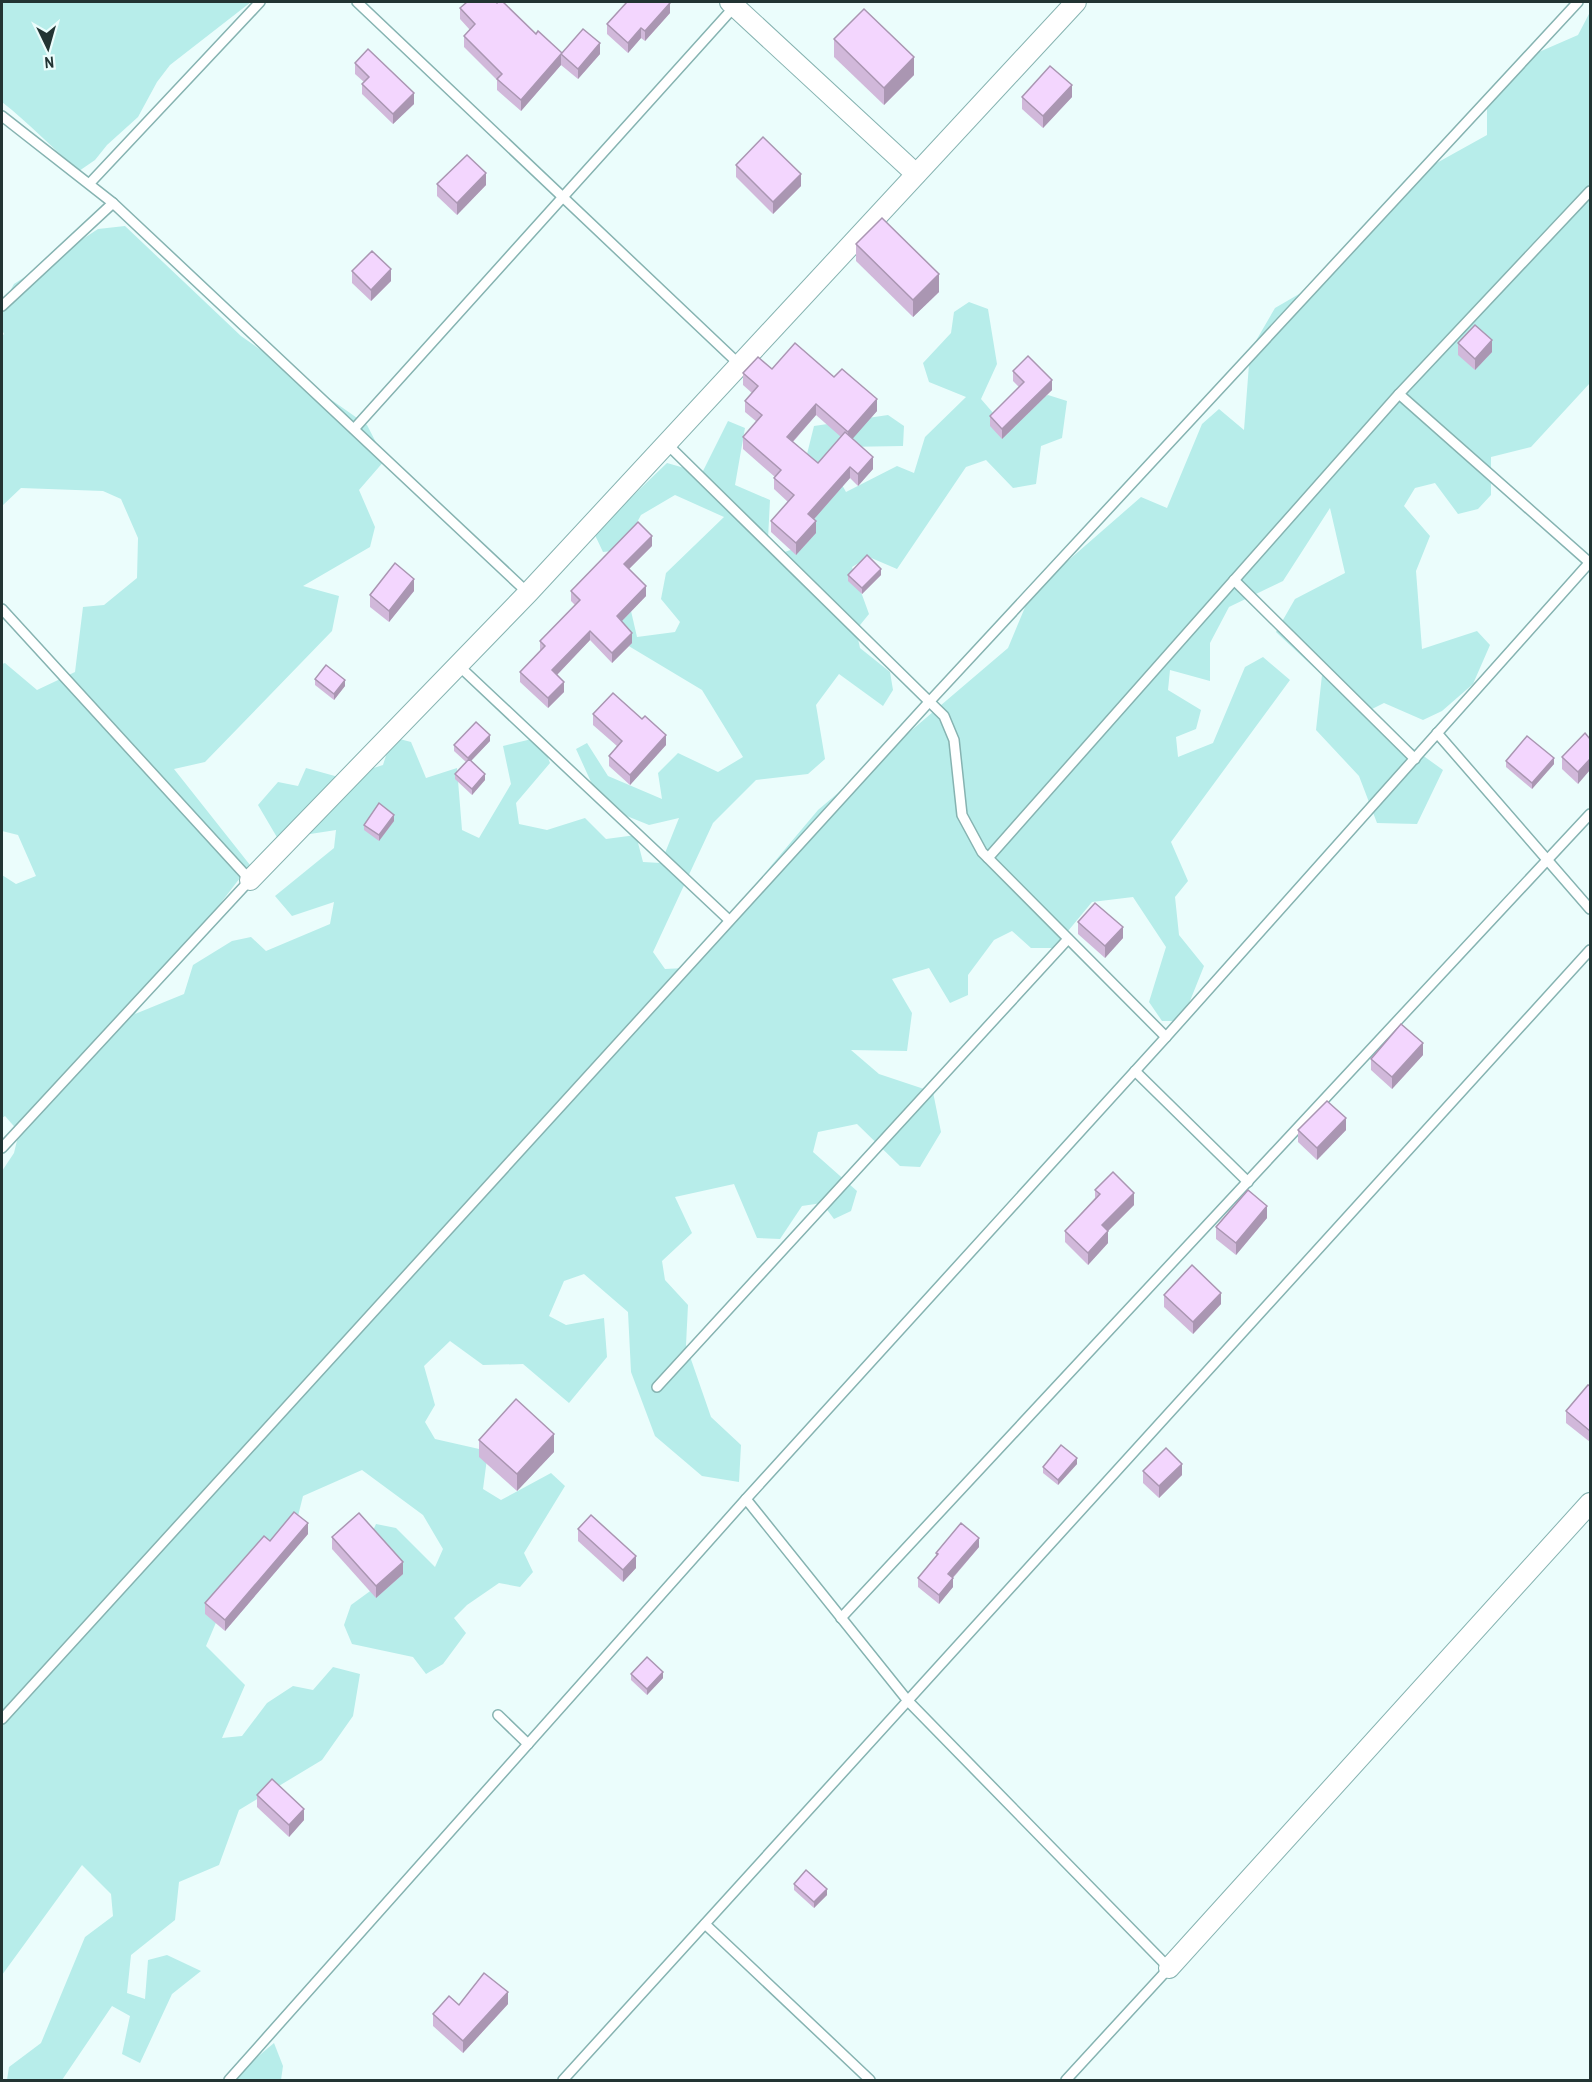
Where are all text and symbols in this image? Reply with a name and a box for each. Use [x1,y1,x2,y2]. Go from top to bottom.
north arrow [18,18,78,78]
text: N [44,52,55,74]

